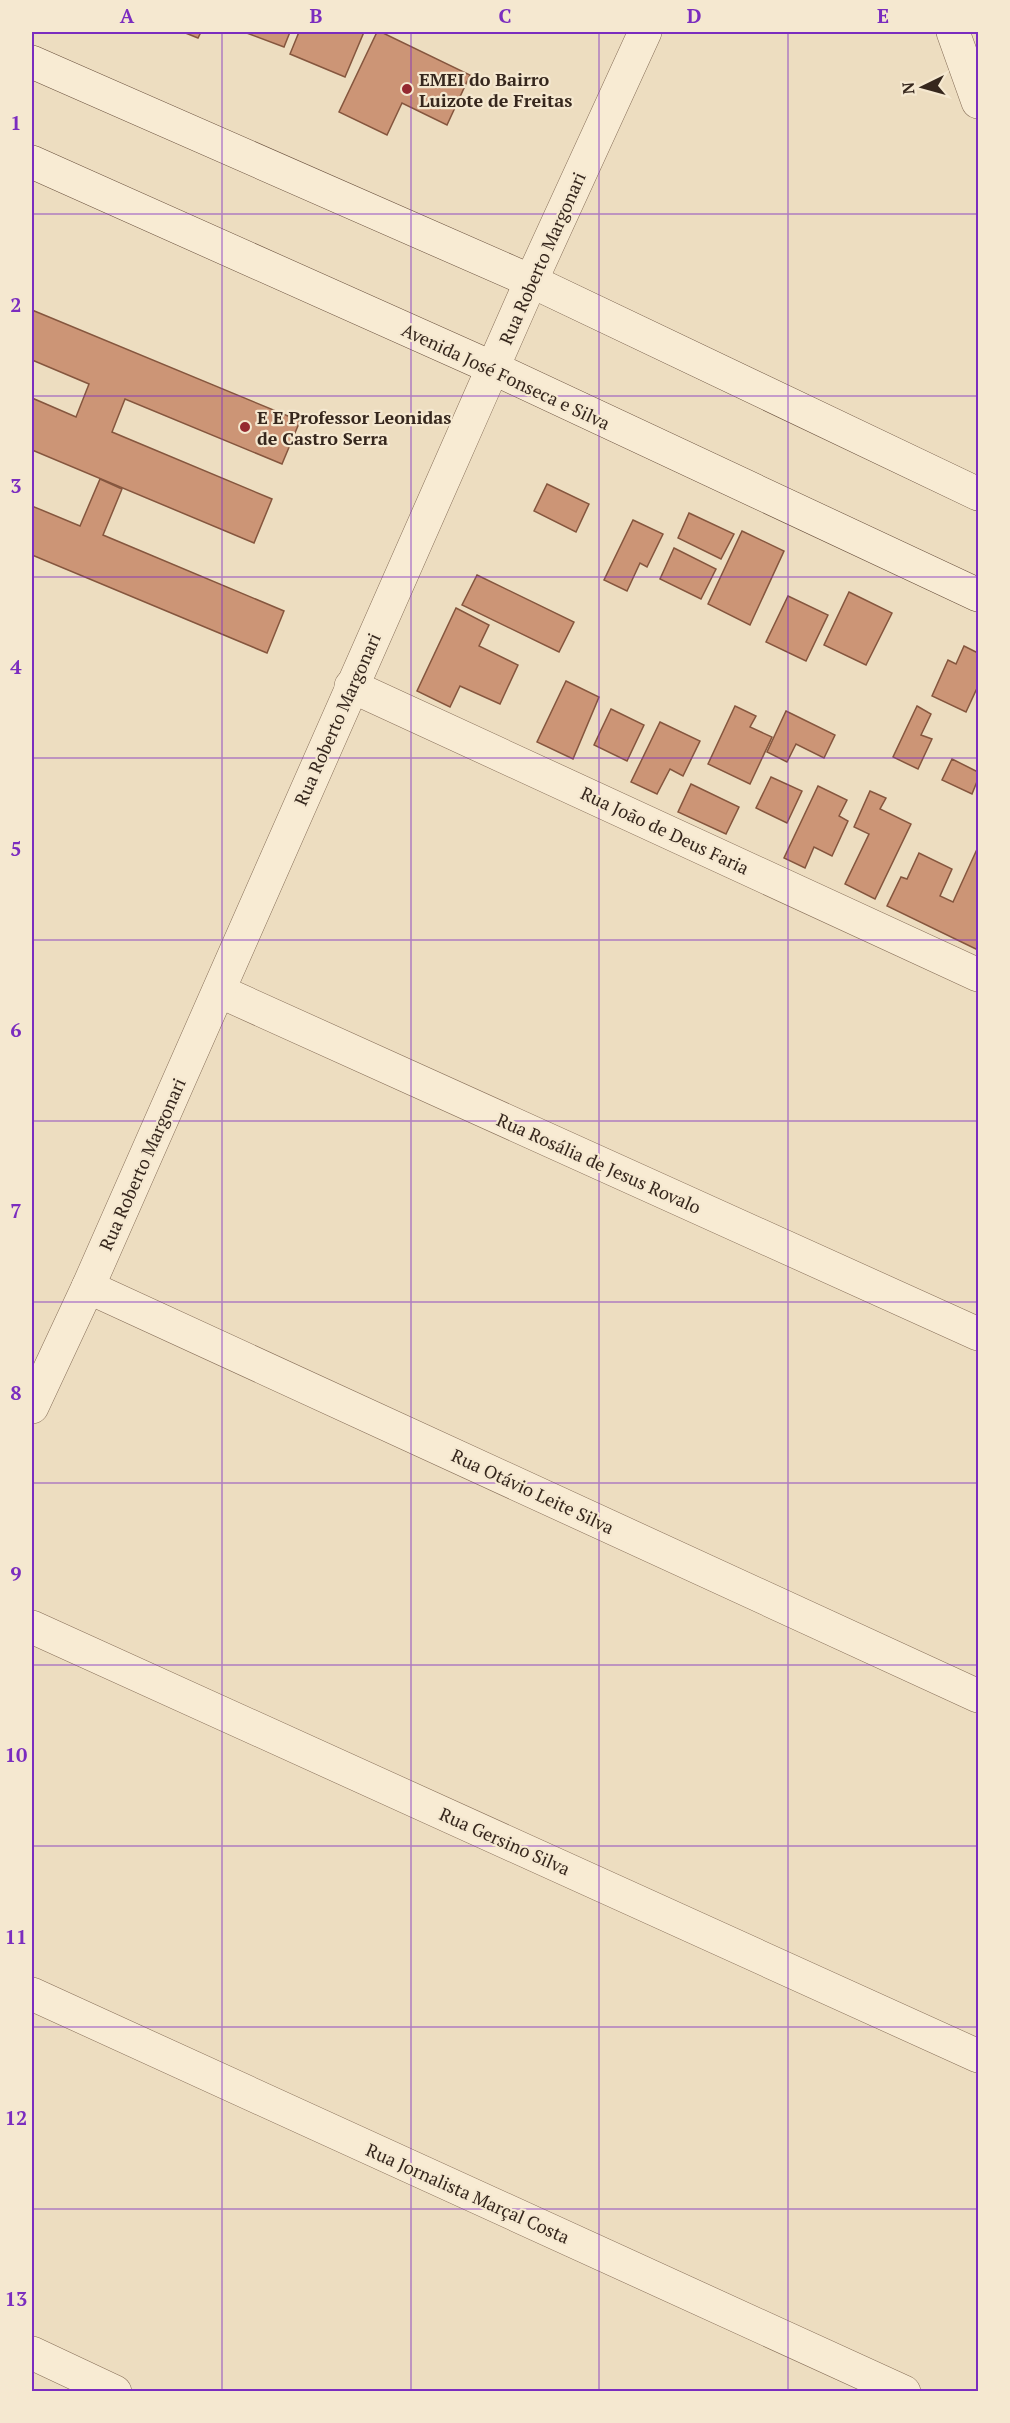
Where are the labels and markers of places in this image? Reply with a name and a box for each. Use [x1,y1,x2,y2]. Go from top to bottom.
place label: EMEI do Bairro Luizote de Freitas [419,67,572,112]
marker: EMEI do Bairro Luizote de Freitas [400,82,414,96]
place label: E E Professor Leonidas de Castro Serra [257,405,451,450]
marker: E E Professor Leonidas de Castro Serra [238,420,252,434]

